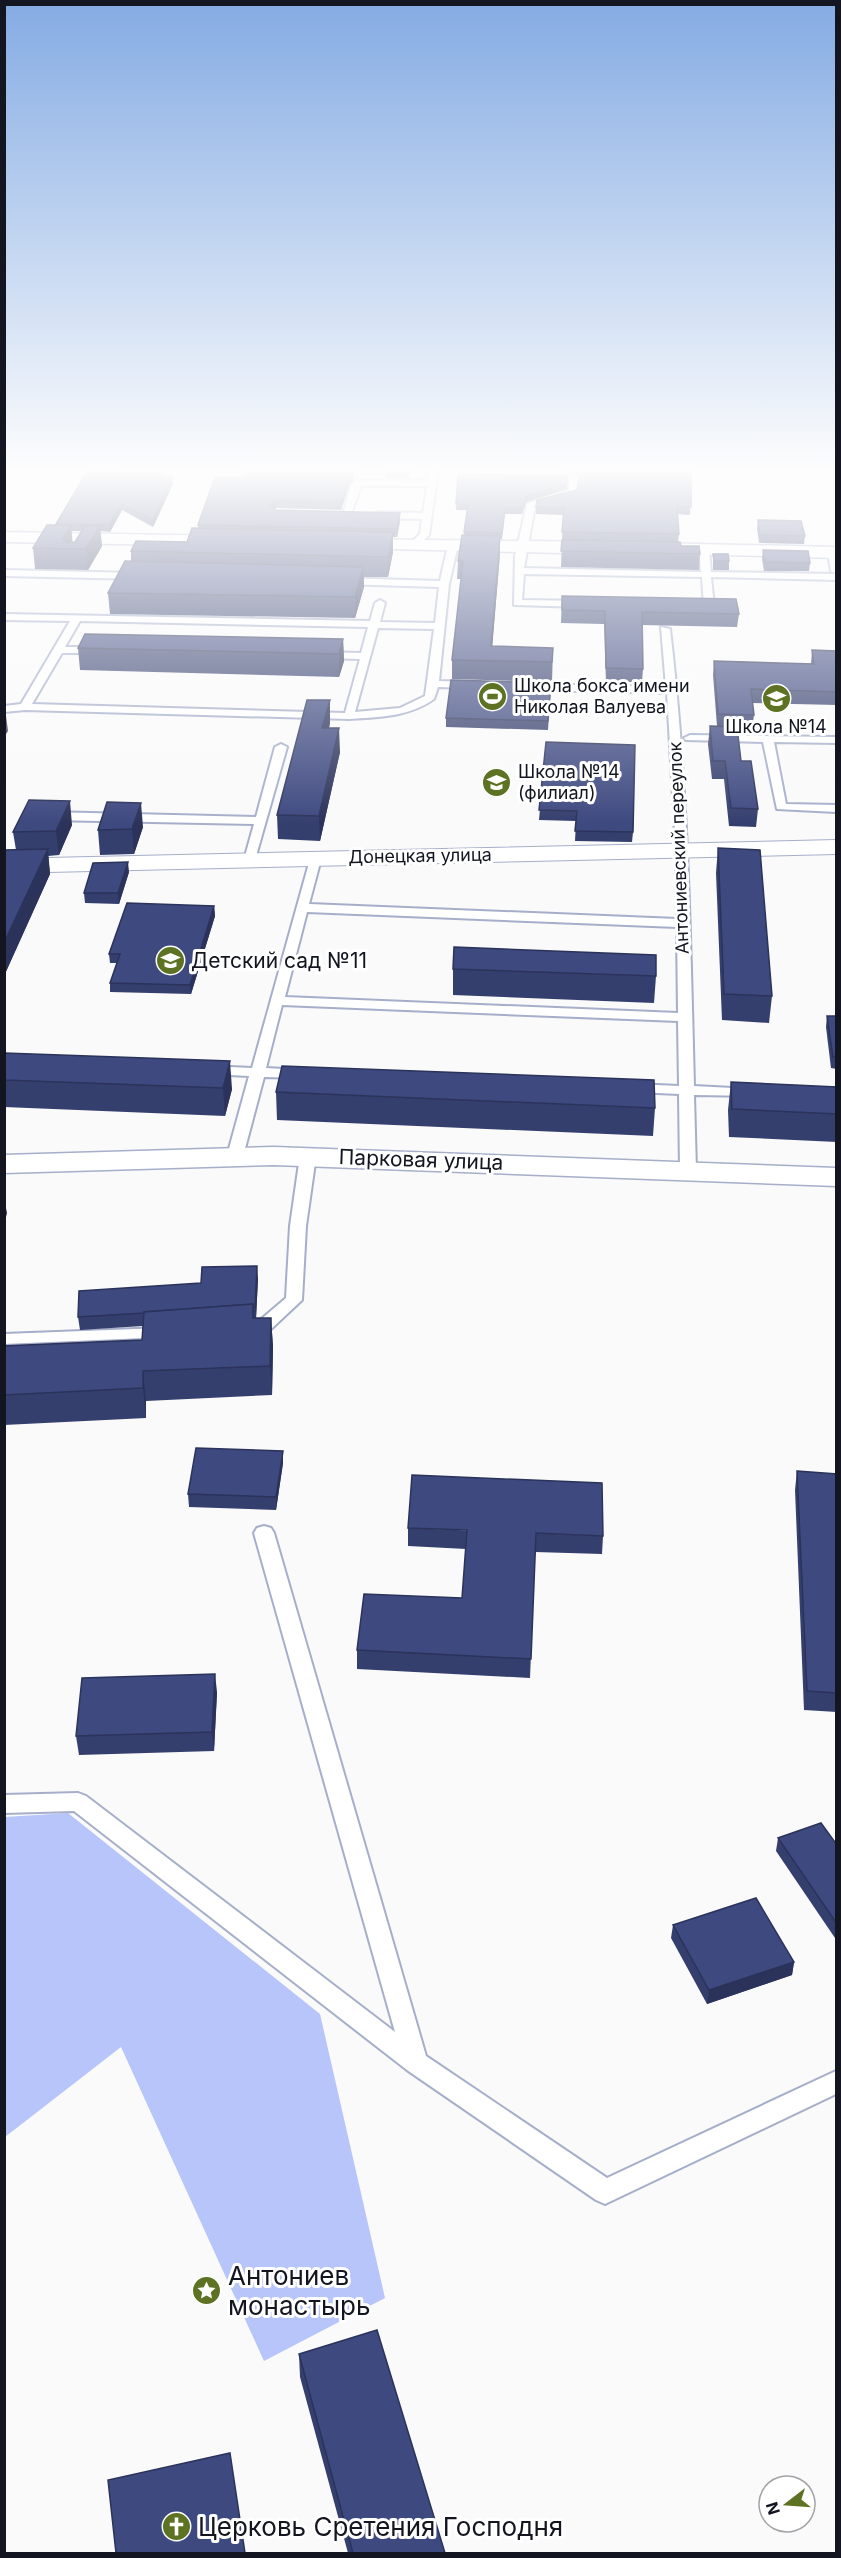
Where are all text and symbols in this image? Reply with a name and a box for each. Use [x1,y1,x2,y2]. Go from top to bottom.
place label: Школа бокса имени Николая Валуева [514,675,690,717]
sports icon: Школа бокса имени Николая Валуева [477,680,509,712]
school or university icon: Школа №14 [760,682,792,714]
place label: Школа №14 [725,716,827,737]
street label: Антониевский переулок [664,741,693,955]
place label: Школа №14 (филиал) [518,761,620,803]
school or university icon: Школа №14 (филиал) [481,766,513,798]
street label: Донецкая улица [348,844,492,867]
school or university icon: Детский сад №11 [154,945,186,977]
place label: Детский сад №11 [191,948,367,973]
street label: Парковая улица [338,1144,504,1175]
place label: Антониев монастырь [228,2260,371,2321]
place icon: Антониев монастырь [191,2275,223,2307]
north arrow [757,2474,817,2534]
text: N [761,2500,784,2517]
church icon: Церковь Сретения Господня [161,2511,193,2543]
place label: Церковь Сретения Господня [198,2511,563,2542]

